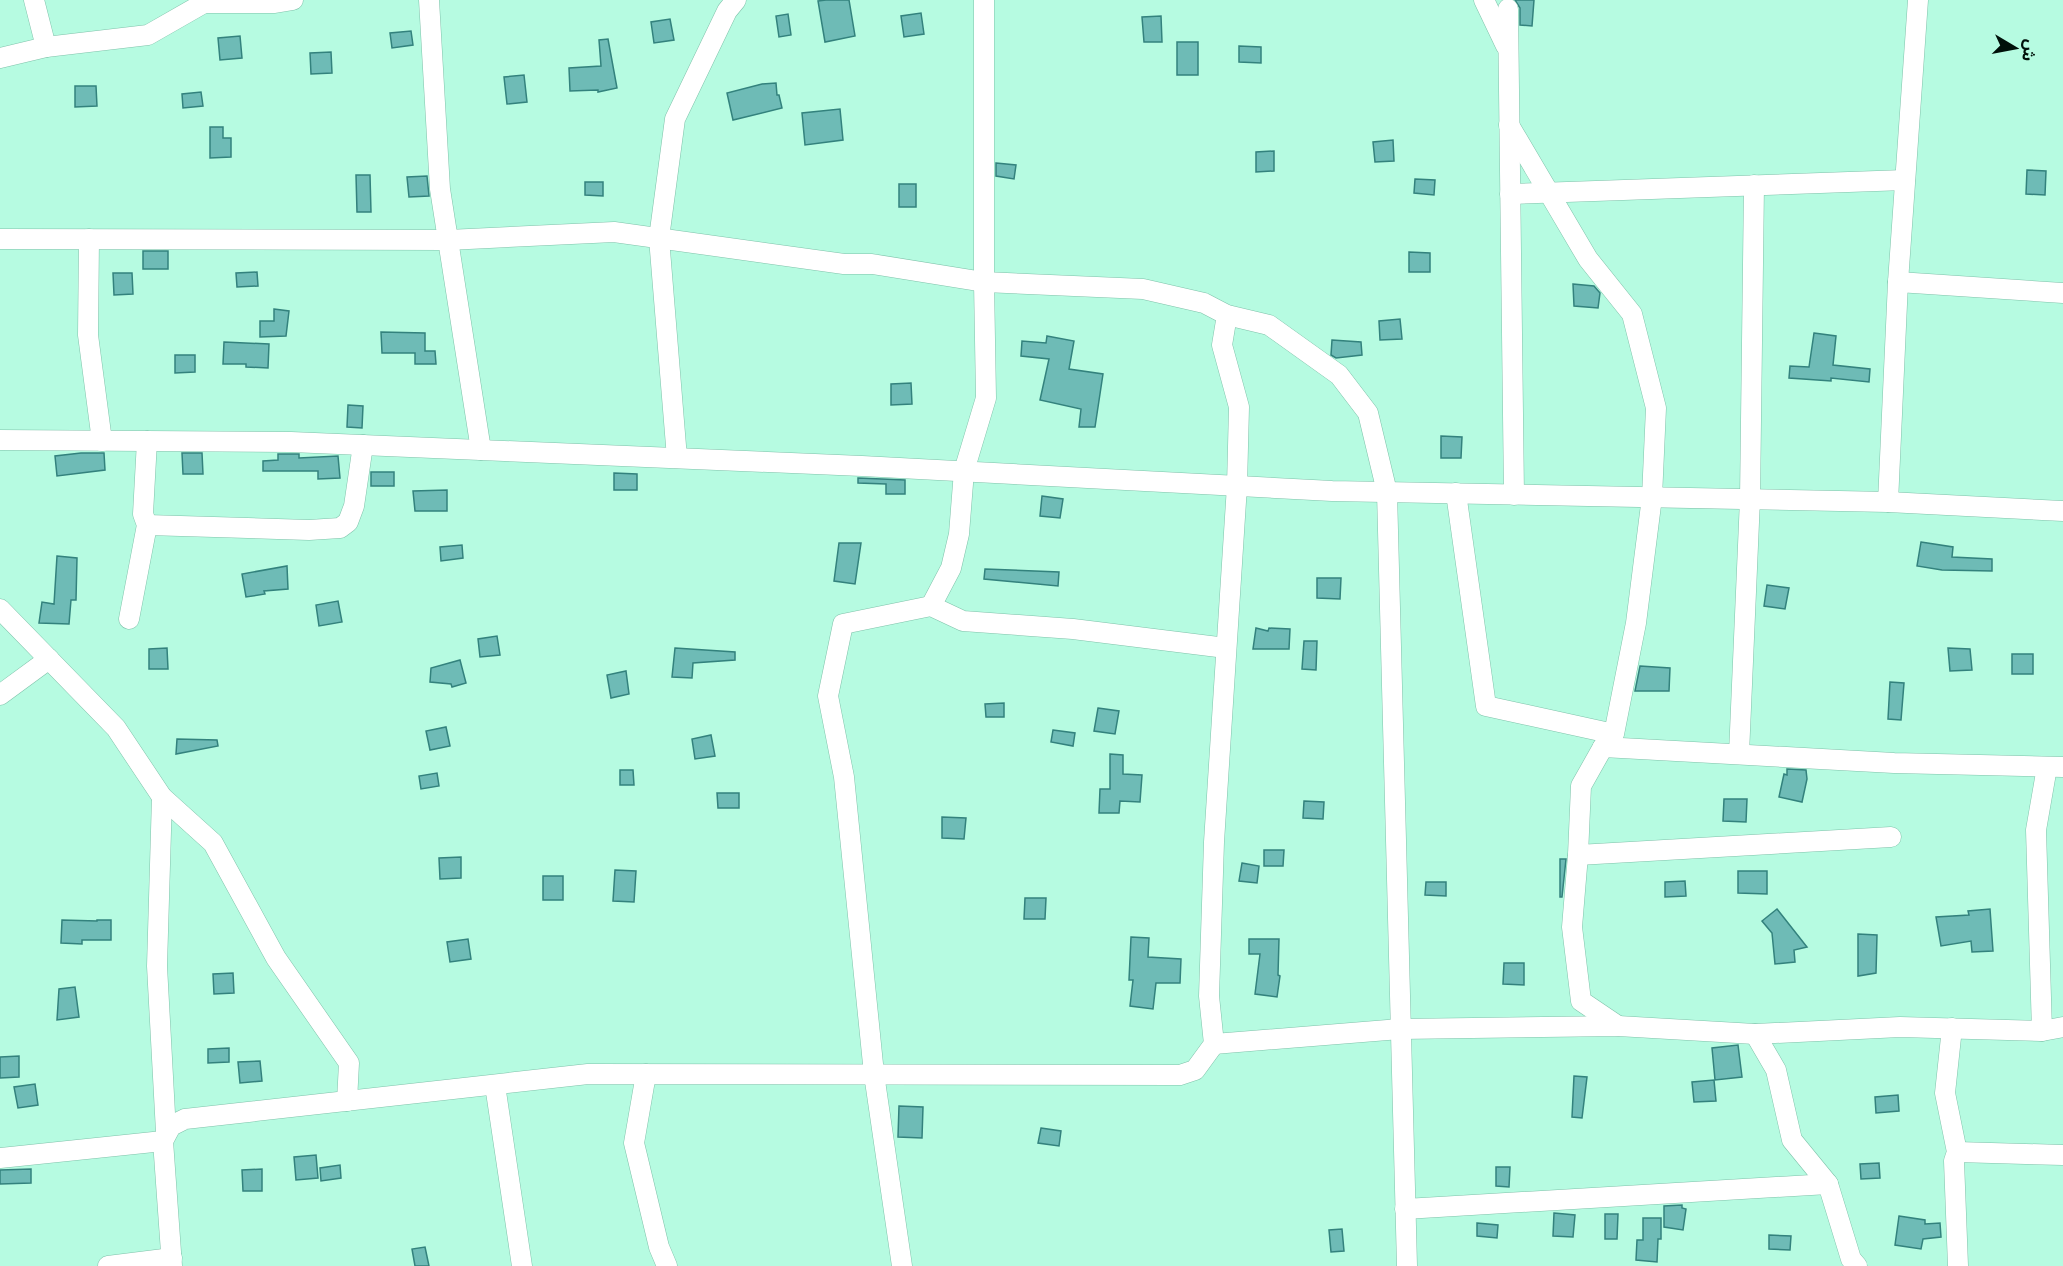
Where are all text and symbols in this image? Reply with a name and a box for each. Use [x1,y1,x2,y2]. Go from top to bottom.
north arrow [1985,18,2045,78]
text: ش [2018,38,2041,63]

